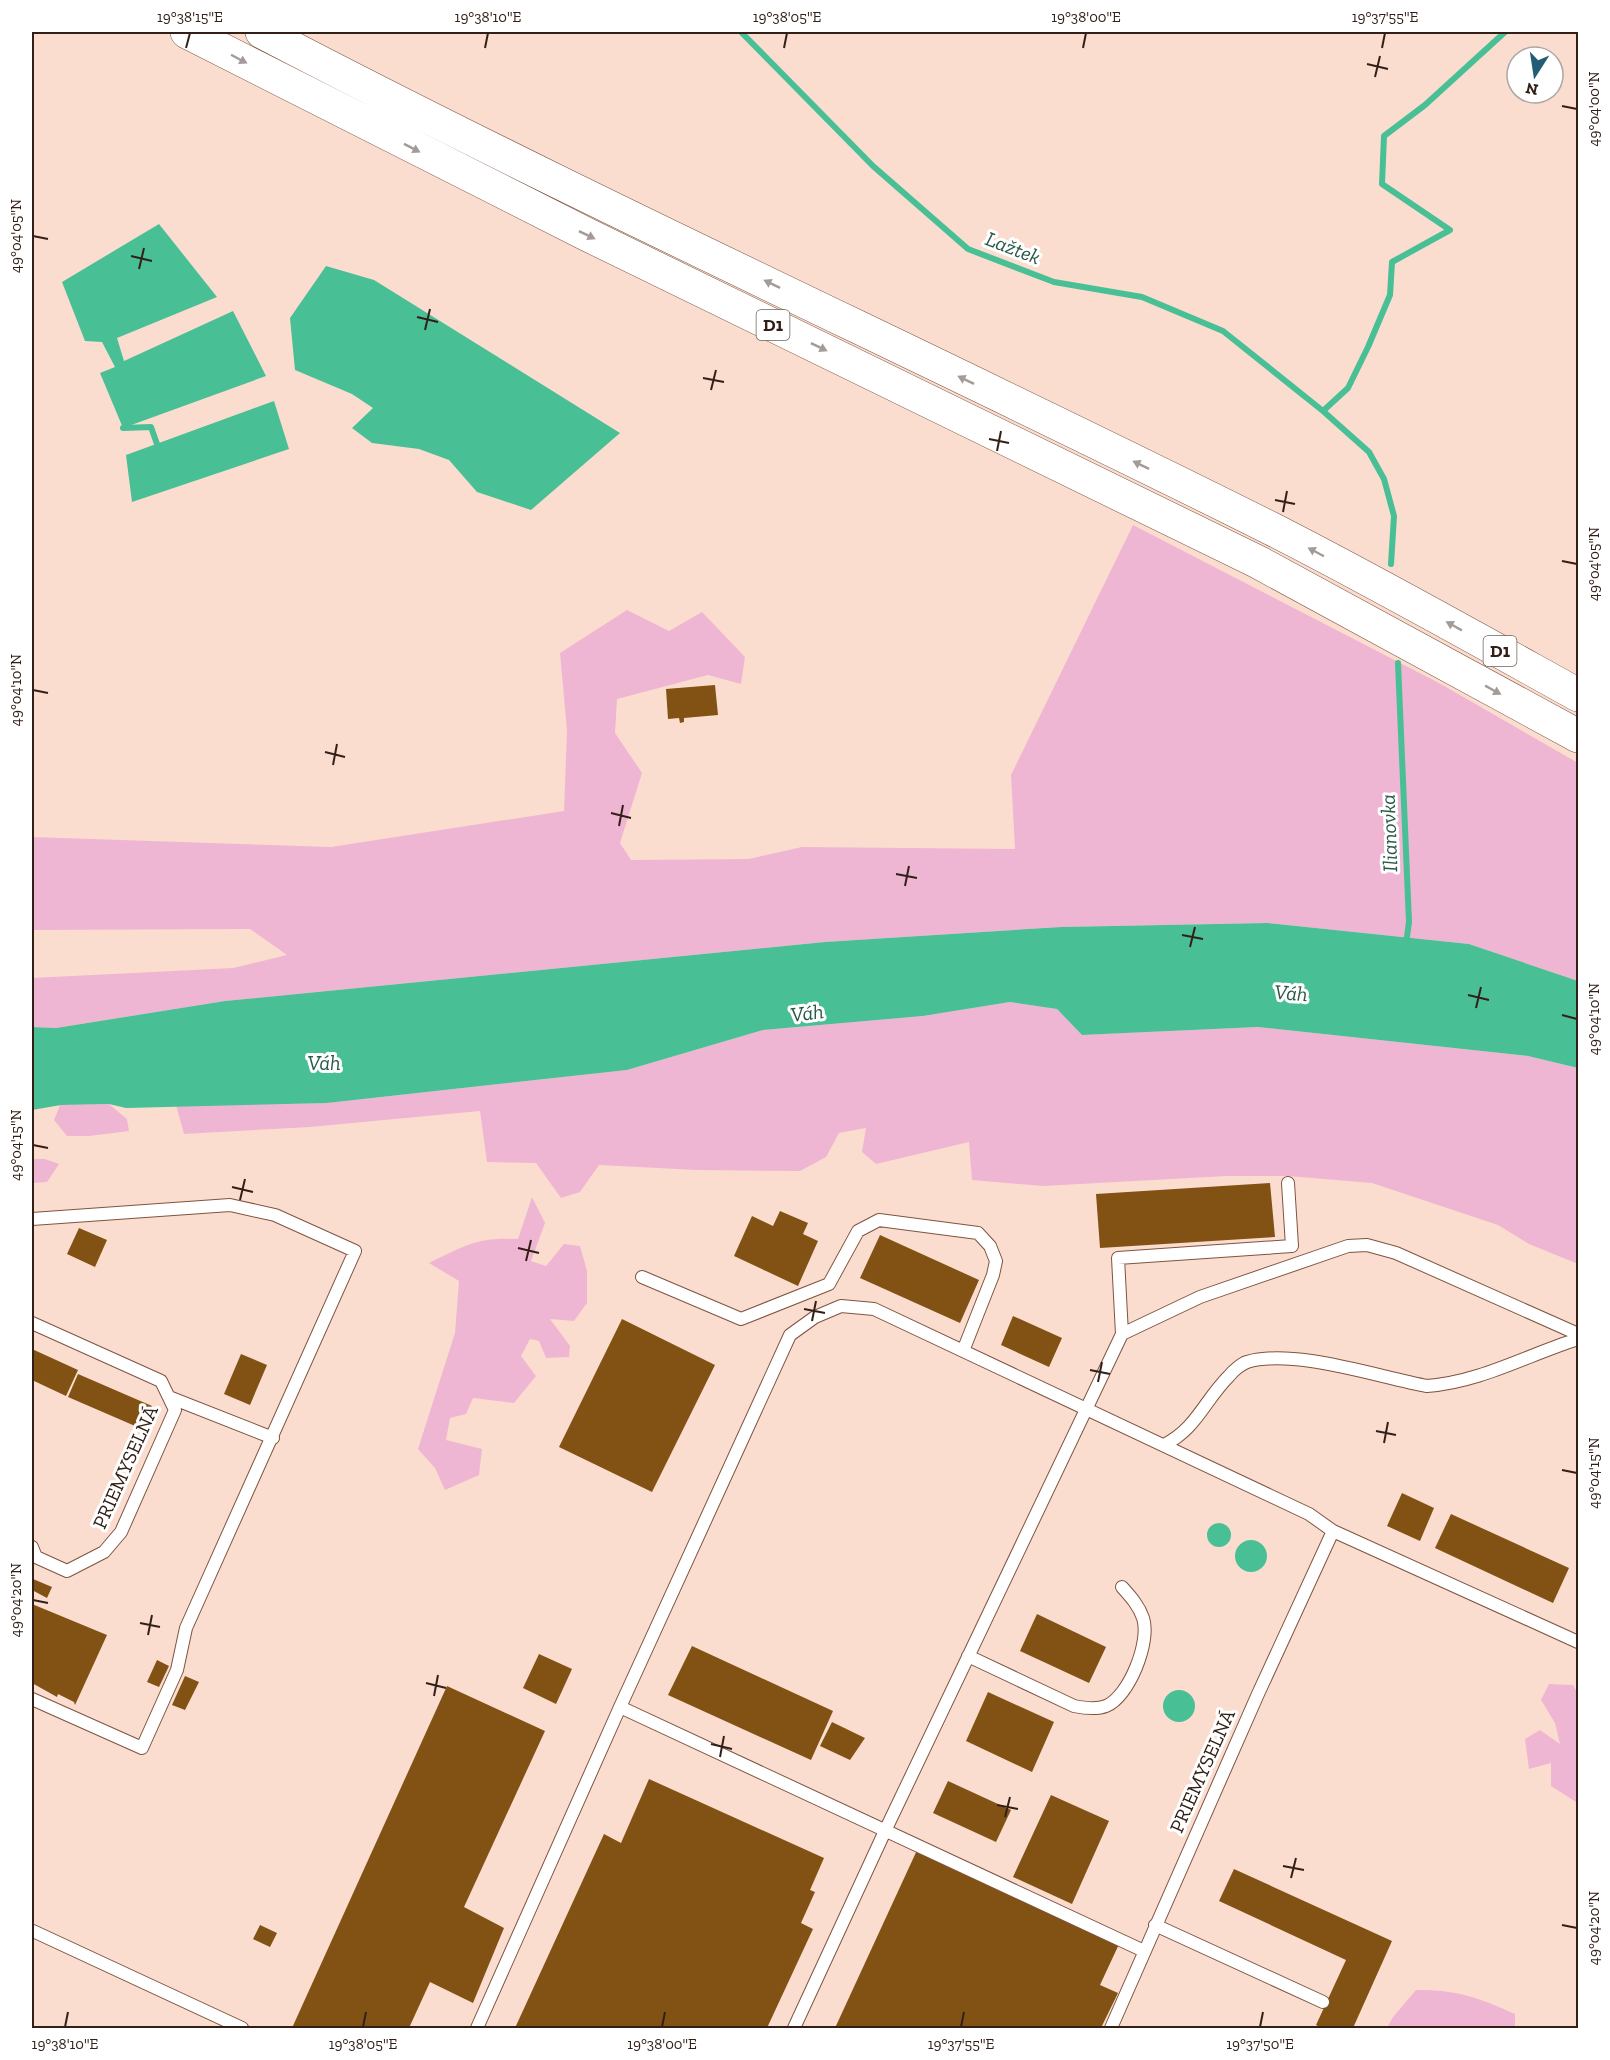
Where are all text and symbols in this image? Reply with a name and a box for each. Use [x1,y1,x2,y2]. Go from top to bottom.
text: 19°38'15"E [157,8,223,26]
text: 19°38'10"E [455,8,522,26]
text: 19°38'05"E [753,8,822,26]
text: 19°38'00"E [1051,8,1121,26]
text: 19°37'55"E [1352,8,1419,26]
north arrow [1505,45,1565,105]
one-way arrow [230,54,247,64]
text: 49°04'00"N [1585,71,1603,147]
text: N [1524,79,1540,100]
one-way arrow [403,142,421,152]
text: 49°04'05"N [7,199,25,273]
water label: Lažtek [982,226,1044,269]
one-way arrow [578,230,595,239]
one-way arrow [764,280,781,289]
road number: D1 [756,310,790,340]
one-way arrow [810,343,827,352]
one-way arrow [957,375,974,384]
one-way arrow [1132,461,1150,471]
text: 49°04'05"N [1585,527,1603,601]
one-way arrow [1307,547,1324,557]
one-way arrow [1445,621,1462,631]
road number: D1 [1484,636,1516,666]
text: 49°04'10"N [7,654,25,726]
one-way arrow [1485,684,1501,695]
water label: Ilianovka [1375,794,1402,872]
water label: Váh [1274,979,1308,1006]
text: 49°04'10"N [1585,983,1603,1055]
water label: Váh [789,998,825,1027]
water label: Váh [307,1050,341,1075]
text: 49°04'15"N [7,1109,25,1181]
street label: PRIEMYSELNÁ [87,1401,163,1532]
text: 49°04'15"N [1585,1437,1603,1509]
text: 49°04'20"N [7,1563,25,1637]
street label: PRIEMYSELNÁ [1164,1705,1240,1836]
text: 49°04'20"N [1585,1891,1603,1965]
text: 19°38'10"E [32,2035,99,2053]
text: 19°38'05"E [329,2035,398,2053]
text: 19°38'00"E [627,2035,697,2053]
text: 19°37'55"E [928,2035,995,2053]
text: 19°37'50"E [1226,2035,1294,2053]

